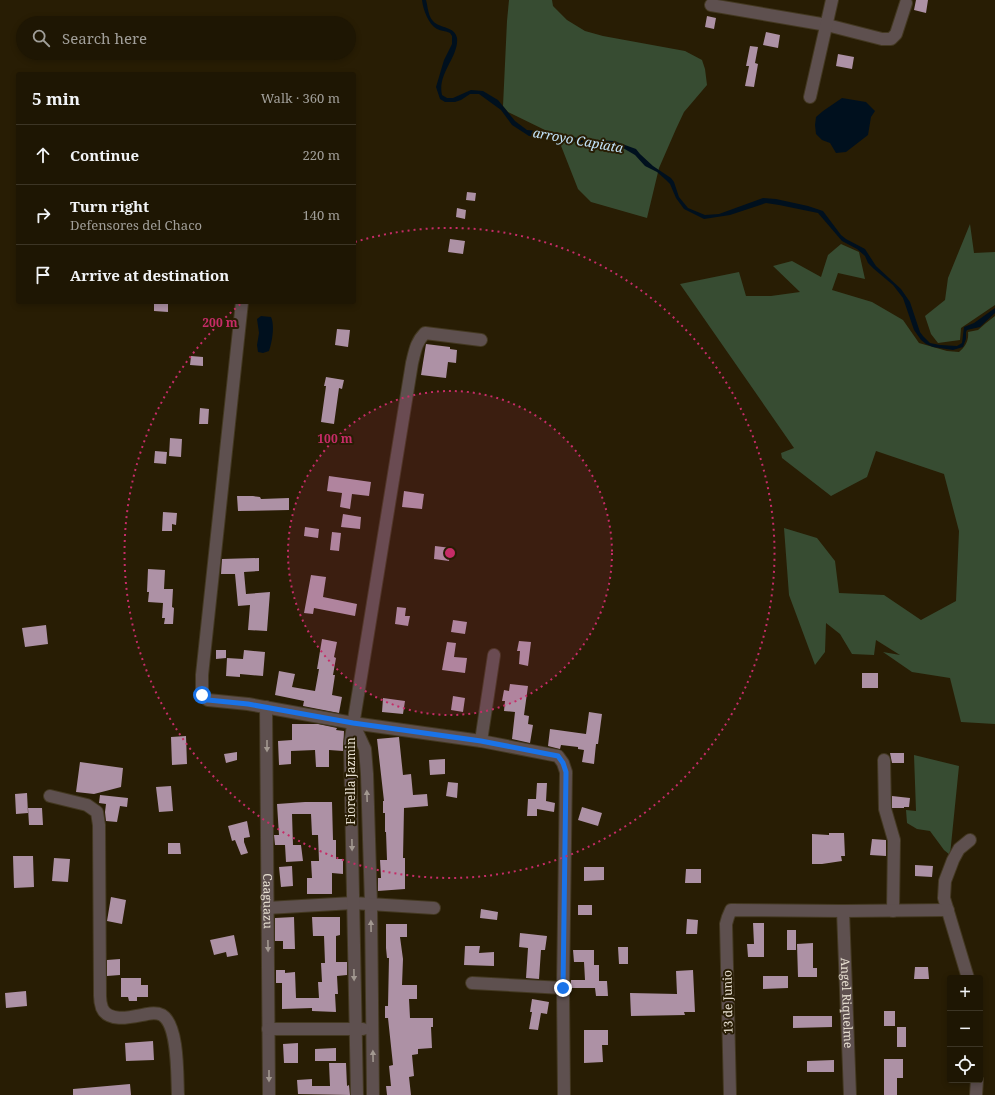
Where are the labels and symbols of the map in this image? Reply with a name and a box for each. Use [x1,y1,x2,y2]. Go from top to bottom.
water label: arroyo Capiata [531,123,625,157]
text: 200 m [202,314,238,331]
text: 100 m [317,430,353,447]
centre of rings [443,546,457,560]
route start [193,686,211,704]
street label: Fiorella Jazmin [342,737,359,825]
one-way arrow [263,740,270,752]
one-way arrow [364,790,371,802]
one-way arrow [348,839,355,851]
street label: Caaguazu [259,873,277,929]
one-way arrow [368,919,374,932]
one-way arrow [264,940,271,952]
street label: Angel Riquelme [837,957,857,1049]
one-way arrow [351,969,357,982]
street label: 13 de Junio [718,970,737,1034]
route end [554,979,572,997]
one-way arrow [370,1049,376,1062]
one-way arrow [266,1070,272,1083]

